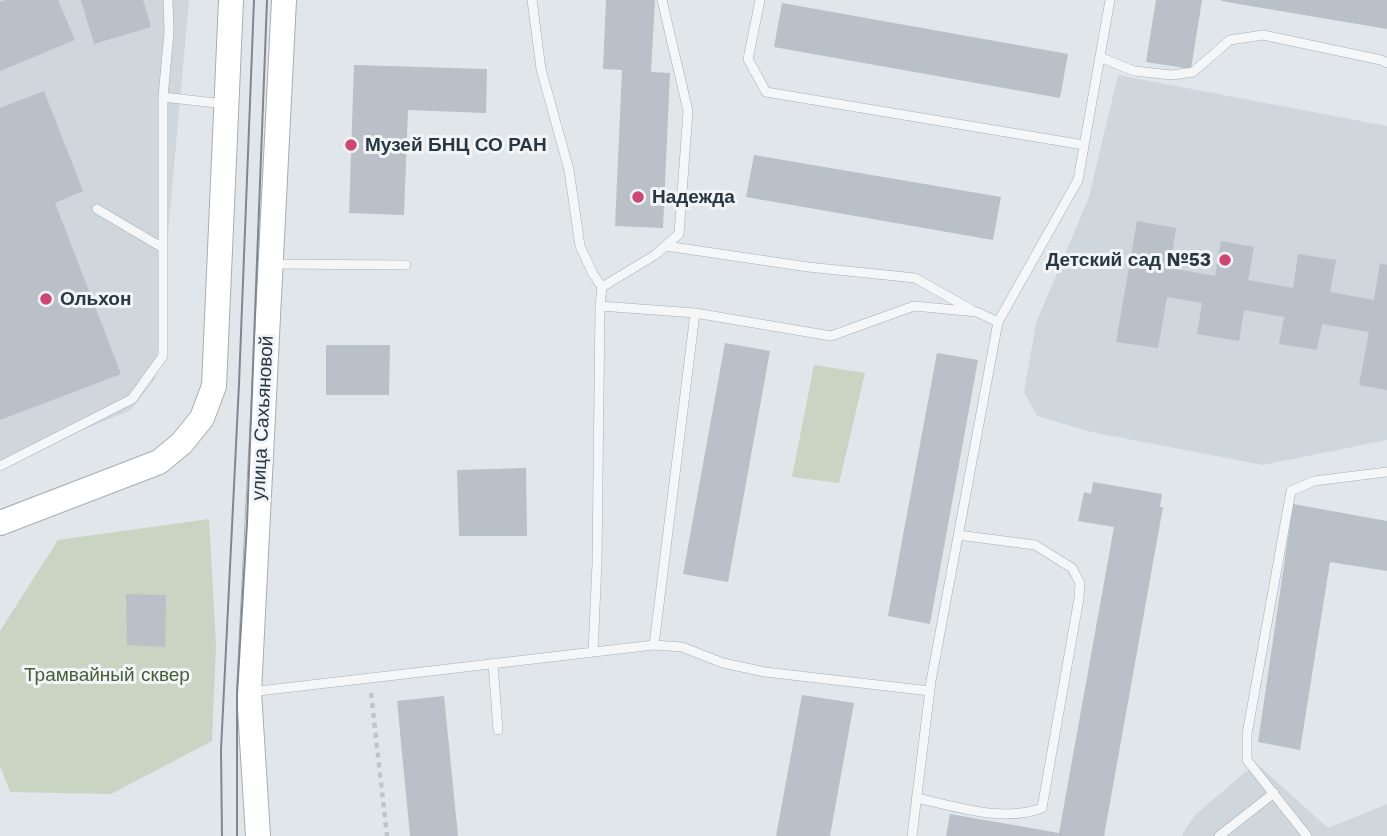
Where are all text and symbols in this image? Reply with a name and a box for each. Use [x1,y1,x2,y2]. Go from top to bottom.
place label: Музей БНЦ СО РАН [365,134,547,156]
marker: Музей БНЦ СО РАН [343,137,359,153]
place label: Надежда [652,186,735,208]
marker: Надежда [630,189,646,205]
place label: Детский сад №53 [1046,249,1211,271]
marker: Детский сад №53 [1217,252,1233,268]
place label: Ольхон [60,288,131,310]
marker: Ольхон [38,291,54,307]
street label: улица Сахьяновой [247,335,279,501]
park label: Трамвайный сквер [24,664,190,686]

